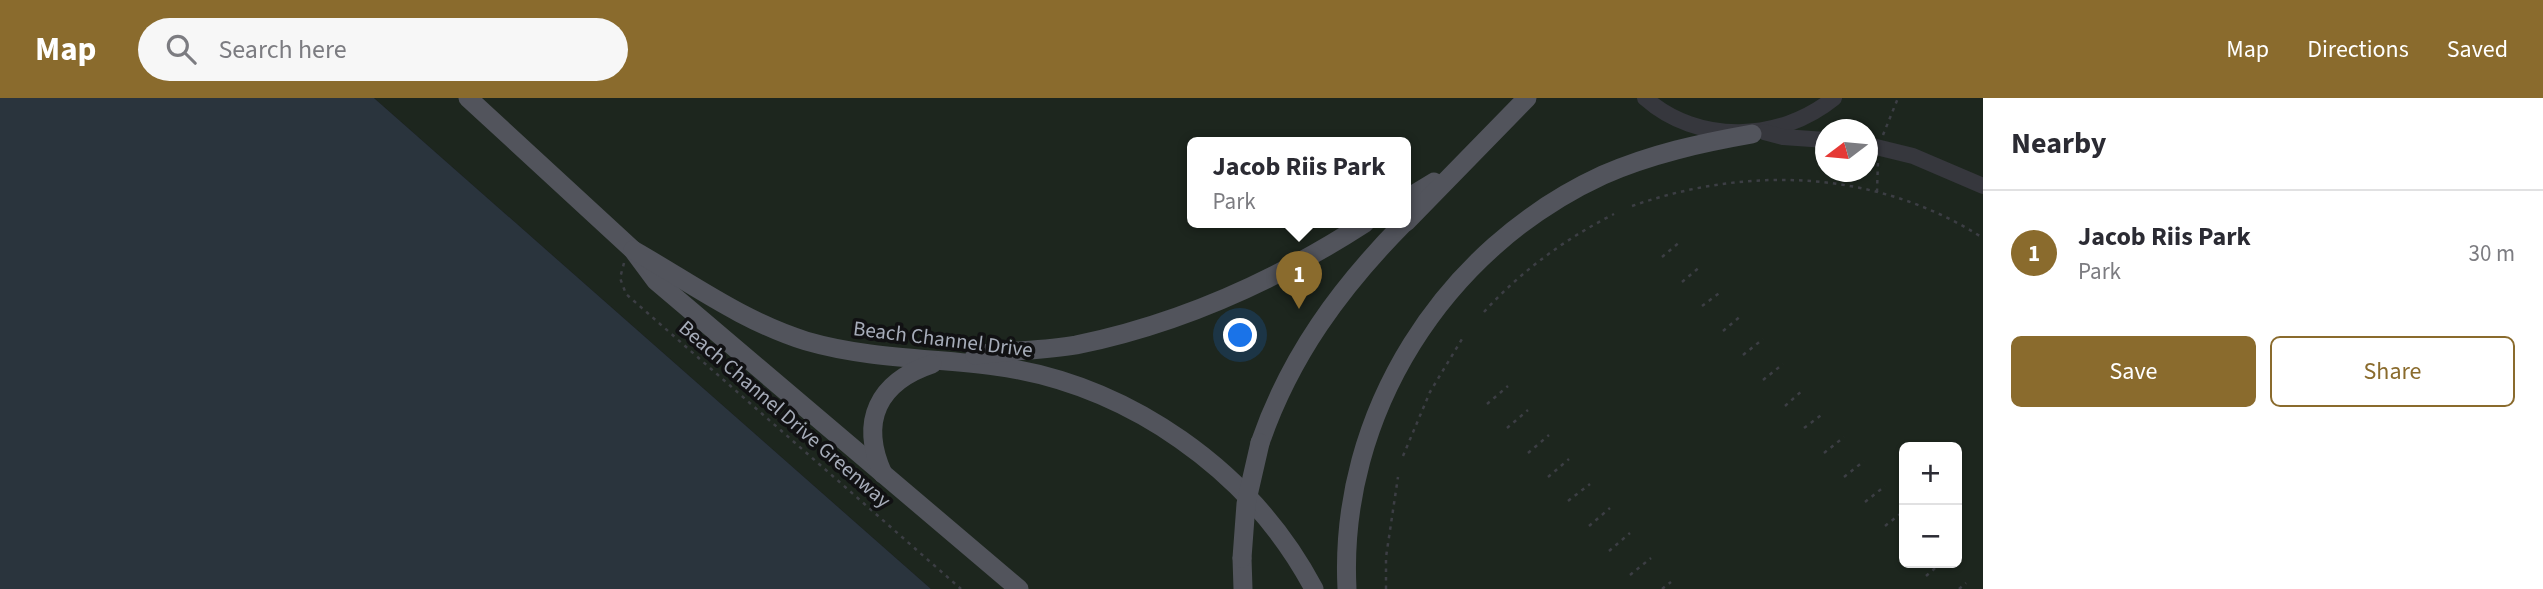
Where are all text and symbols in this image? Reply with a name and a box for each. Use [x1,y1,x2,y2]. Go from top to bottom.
search box [138,18,628,81]
text: Map [35,26,96,73]
icon: search [162,30,200,68]
text: Search here [218,31,347,68]
text: Map [2226,32,2269,67]
text: Directions [2307,32,2409,67]
text: Saved [2447,32,2508,67]
north arrow [1815,119,1878,182]
text: Nearby [2011,122,2106,165]
popup [1187,137,1411,228]
text: Jacob Riis Park [1213,148,1385,185]
text: Park [1213,185,1256,218]
text: Jacob Riis Park [2078,218,2251,255]
text: 1 [2028,237,2040,270]
text: 30 m [2468,237,2515,270]
pin: 1 [1276,251,1322,309]
text: Park [2078,255,2121,288]
street label: Beach Channel Drive Greenway [672,313,898,515]
street label: Beach Channel Drive [851,313,1035,365]
your location [1223,318,1257,352]
button: Save [2011,336,2256,407]
button: Share [2270,336,2515,407]
map controls [1899,442,1962,568]
button: + [1899,442,1962,505]
button: − [1899,505,1962,568]

